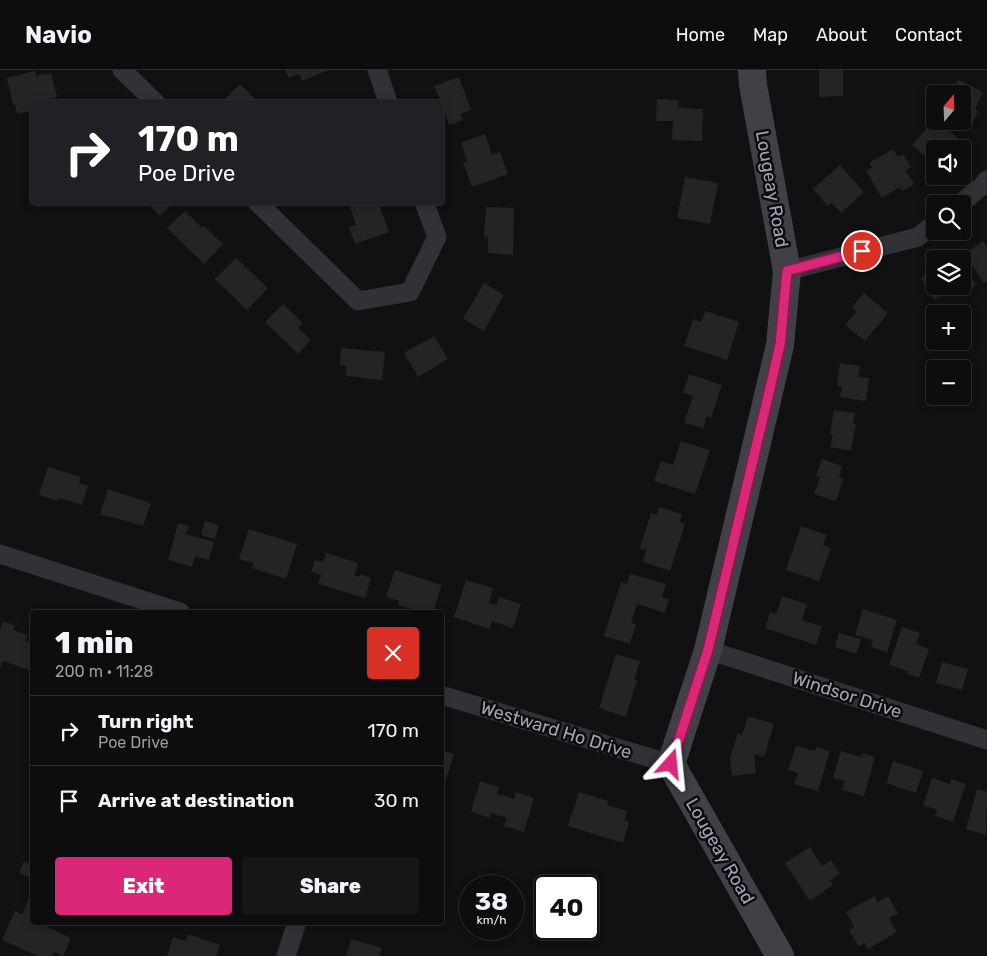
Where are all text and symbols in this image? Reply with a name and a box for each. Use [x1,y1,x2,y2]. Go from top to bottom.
text: Navio [25,21,92,49]
text: Home [676,24,725,46]
text: Map [753,24,788,46]
text: About [816,24,867,46]
text: Contact [895,24,962,46]
north arrow [926,85,971,130]
map controls [926,85,971,405]
text: 170 m [138,118,239,160]
icon: right [55,120,120,185]
street label: Lougeay Road [751,129,793,249]
button: sound [926,140,971,185]
text: Poe Drive [138,160,235,187]
button: search [926,195,971,240]
pin [841,230,883,272]
icon: arrive [848,237,876,265]
button: layers [926,250,971,295]
button: + [926,305,971,350]
button: − [926,360,971,405]
text: 1 min [55,625,133,661]
button: close [367,627,419,679]
text: 200 m · 11:28 [55,662,153,681]
street label: Windsor Drive [789,667,905,723]
street label: Westward Ho Drive [478,697,634,763]
text: Turn right [98,710,193,733]
icon: right [55,717,83,745]
text: 170 m [368,719,419,742]
text: Poe Drive [98,733,169,752]
position arrow [644,737,696,789]
icon: arrive [55,787,83,815]
text: Arrive at destination [98,789,294,812]
text: 30 m [374,789,419,812]
street label: Lougeay Road [681,794,759,908]
button: Exit [55,857,232,915]
button: Share [242,857,419,915]
speed limit sign: 40 [534,875,599,940]
text: 38 [475,887,508,916]
text: km/h [477,913,506,927]

